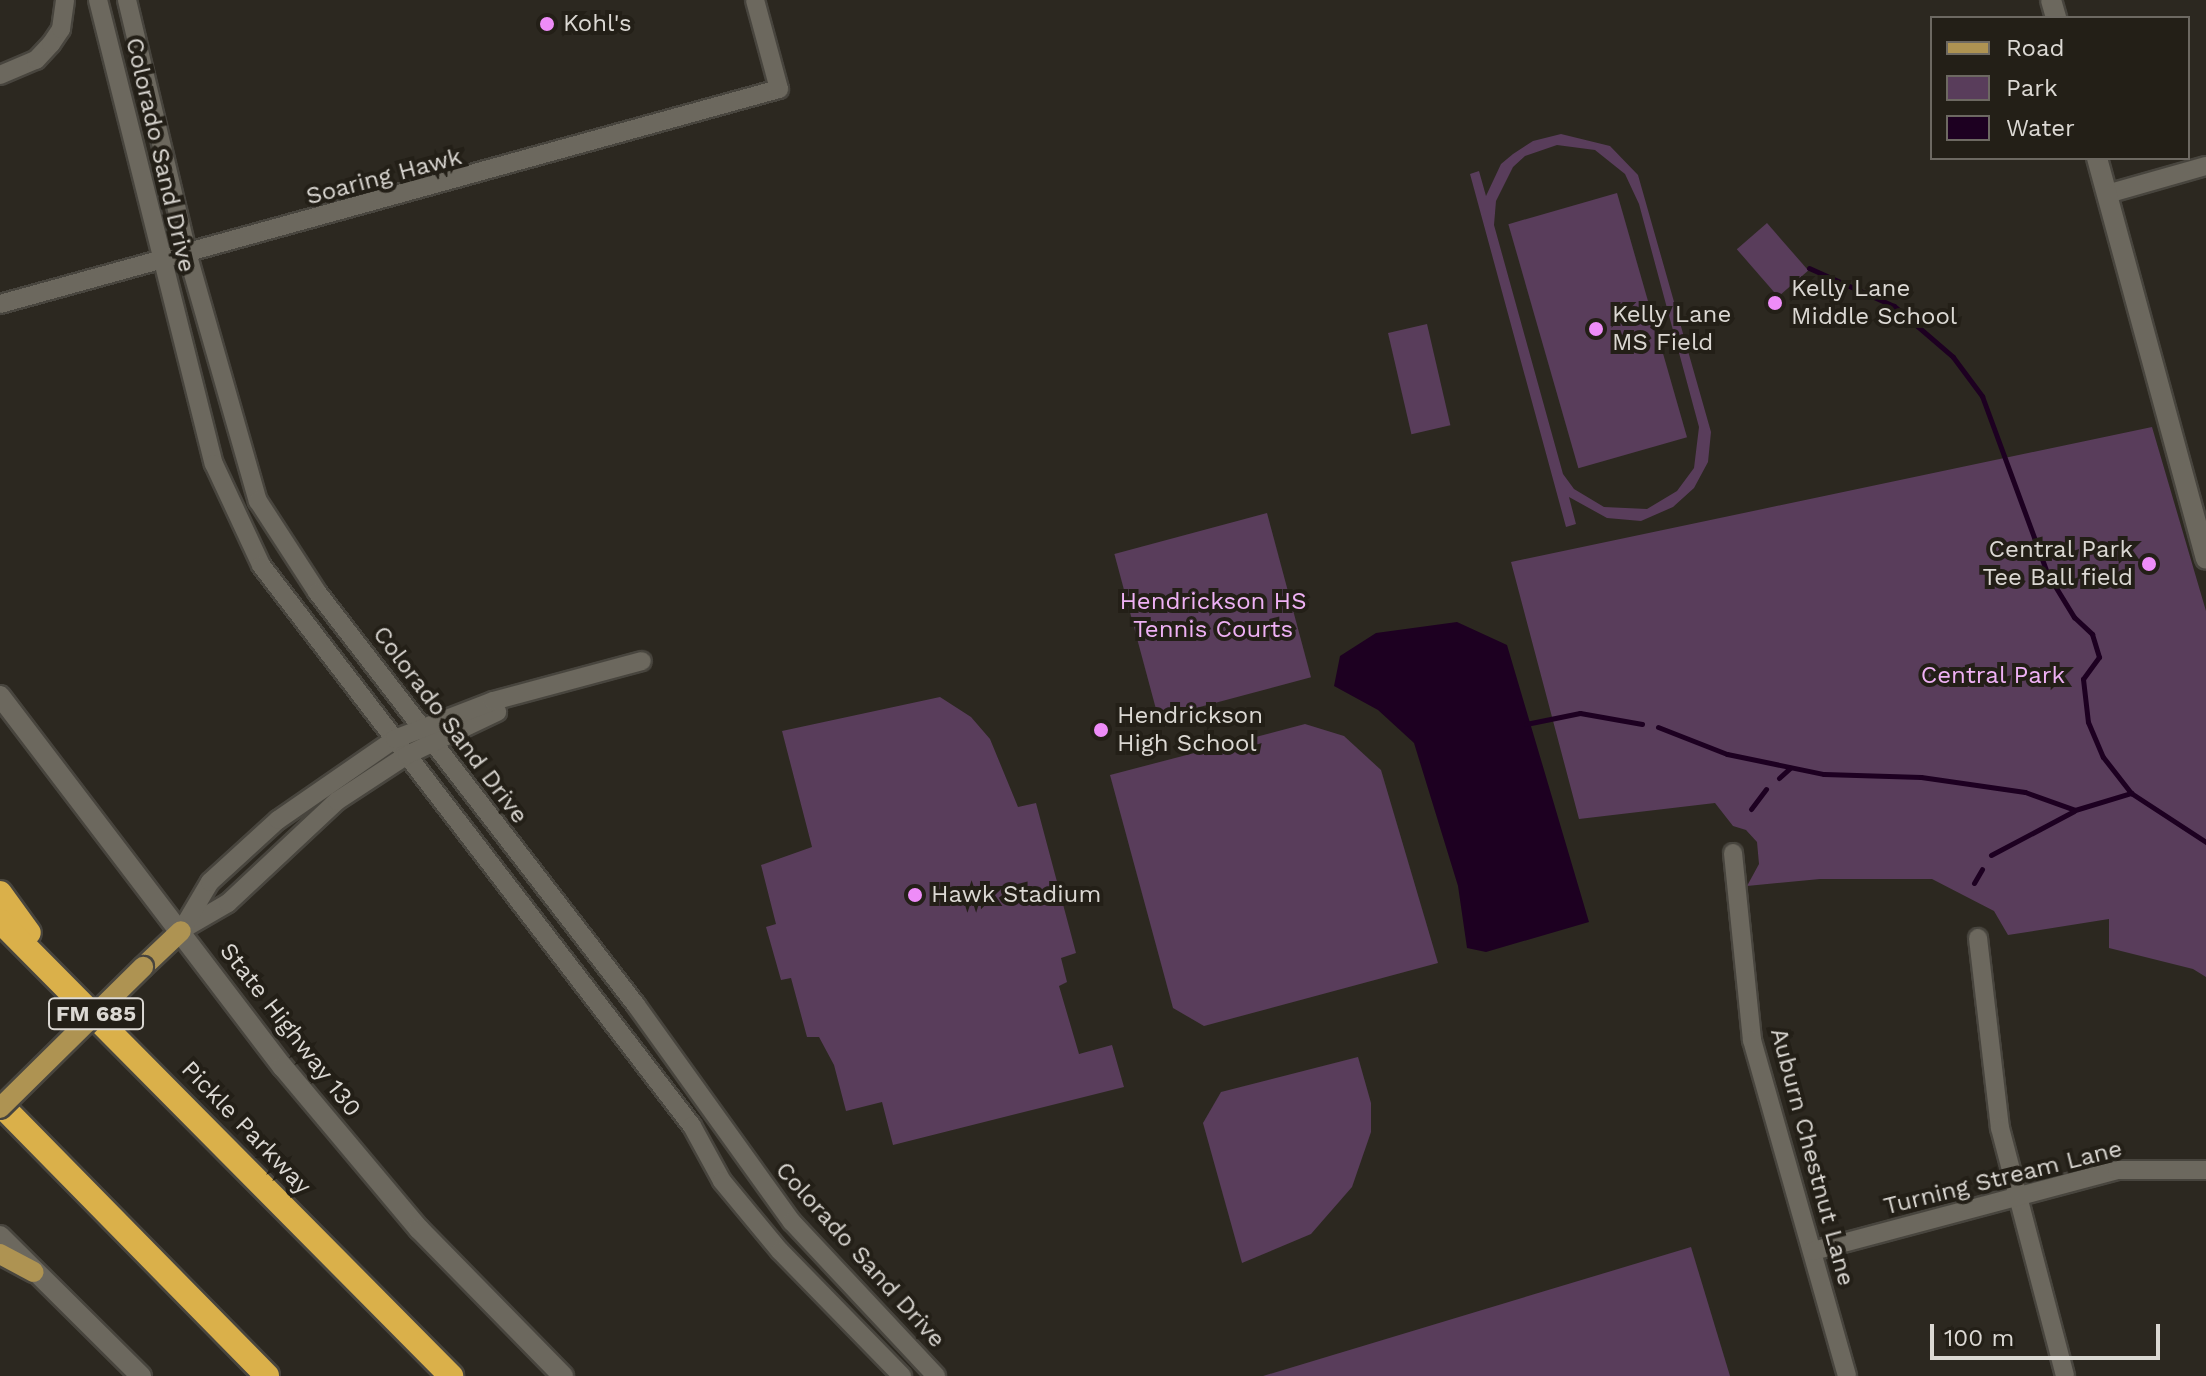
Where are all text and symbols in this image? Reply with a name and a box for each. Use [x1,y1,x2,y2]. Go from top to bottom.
place label: Kohl's [563,10,632,38]
marker: Kohl's [538,15,556,33]
legend [1930,16,2190,160]
text: Road [2006,34,2065,62]
street label: Colorado Sand Drive [119,35,201,275]
text: Park [2006,74,2058,102]
text: Water [2006,114,2075,142]
street label: Soaring Hawk [303,142,465,212]
place label: Kelly Lane Middle School [1791,275,1957,331]
marker: Kelly Lane Middle School [1766,294,1784,312]
place label: Kelly Lane MS Field [1612,301,1732,357]
marker: Kelly Lane MS Field [1587,320,1605,338]
place label: Central Park Tee Ball field [1981,536,2133,592]
marker: Central Park Tee Ball field [2140,555,2158,573]
park label: Hendrickson HS Tennis Courts [1119,588,1307,644]
street label: Colorado Sand Drive [366,621,534,829]
park label: Central Park [1920,662,2066,690]
place label: Hendrickson High School [1117,702,1263,758]
marker: Hendrickson High School [1092,721,1110,739]
place label: Hawk Stadium [931,881,1102,909]
marker: Hawk Stadium [906,886,924,904]
street label: State Highway 130 [213,937,367,1123]
road number: FM 685 [48,996,144,1032]
street label: Auburn Chestnut Lane [1764,1025,1860,1289]
street label: Pickle Parkway [175,1055,317,1201]
street label: Turning Stream Lane [1881,1134,2125,1222]
street label: Colorado Sand Drive [769,1156,951,1354]
scale bar [1934,1308,2164,1358]
text: 100 m [1944,1324,2014,1352]

